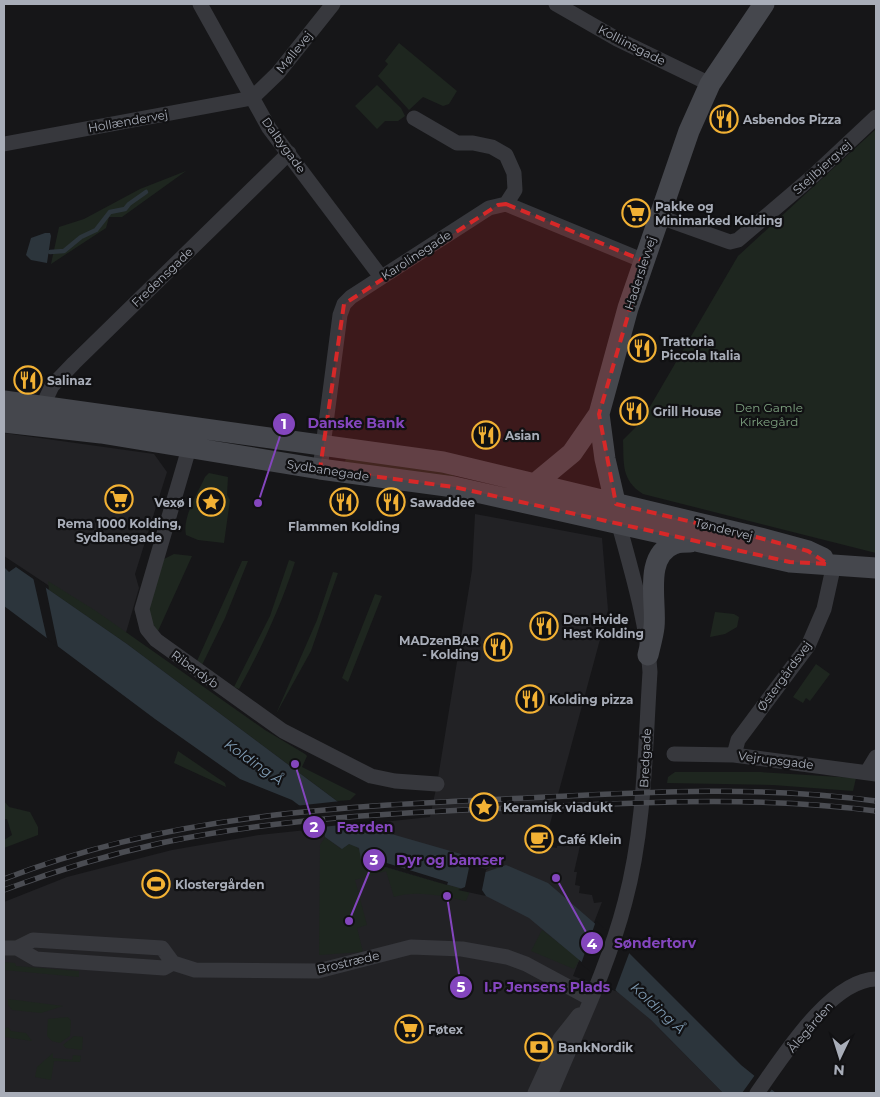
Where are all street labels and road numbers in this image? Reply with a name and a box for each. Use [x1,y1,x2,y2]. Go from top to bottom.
street label: Kolliinsgade [596,22,668,68]
street label: Møllevej [273,28,315,76]
street label: Hollændervej [87,107,169,135]
street label: Dalbygade [259,114,309,176]
street label: Stejlbjergvej [789,137,855,197]
street label: Karolinegade [378,227,454,283]
street label: Haderslevvej [621,234,659,312]
street label: Fredensgade [128,244,196,310]
street label: Sydbanegade [286,456,370,484]
street label: Tøndervej [694,515,754,543]
street label: Østergårdsvej [754,638,814,714]
street label: Riberdyb [168,647,222,691]
street label: Bredgade [636,728,654,788]
street label: Vejrupsgade [738,748,814,772]
street label: Brostræde [315,948,381,976]
street label: Ålegården [784,998,836,1056]

